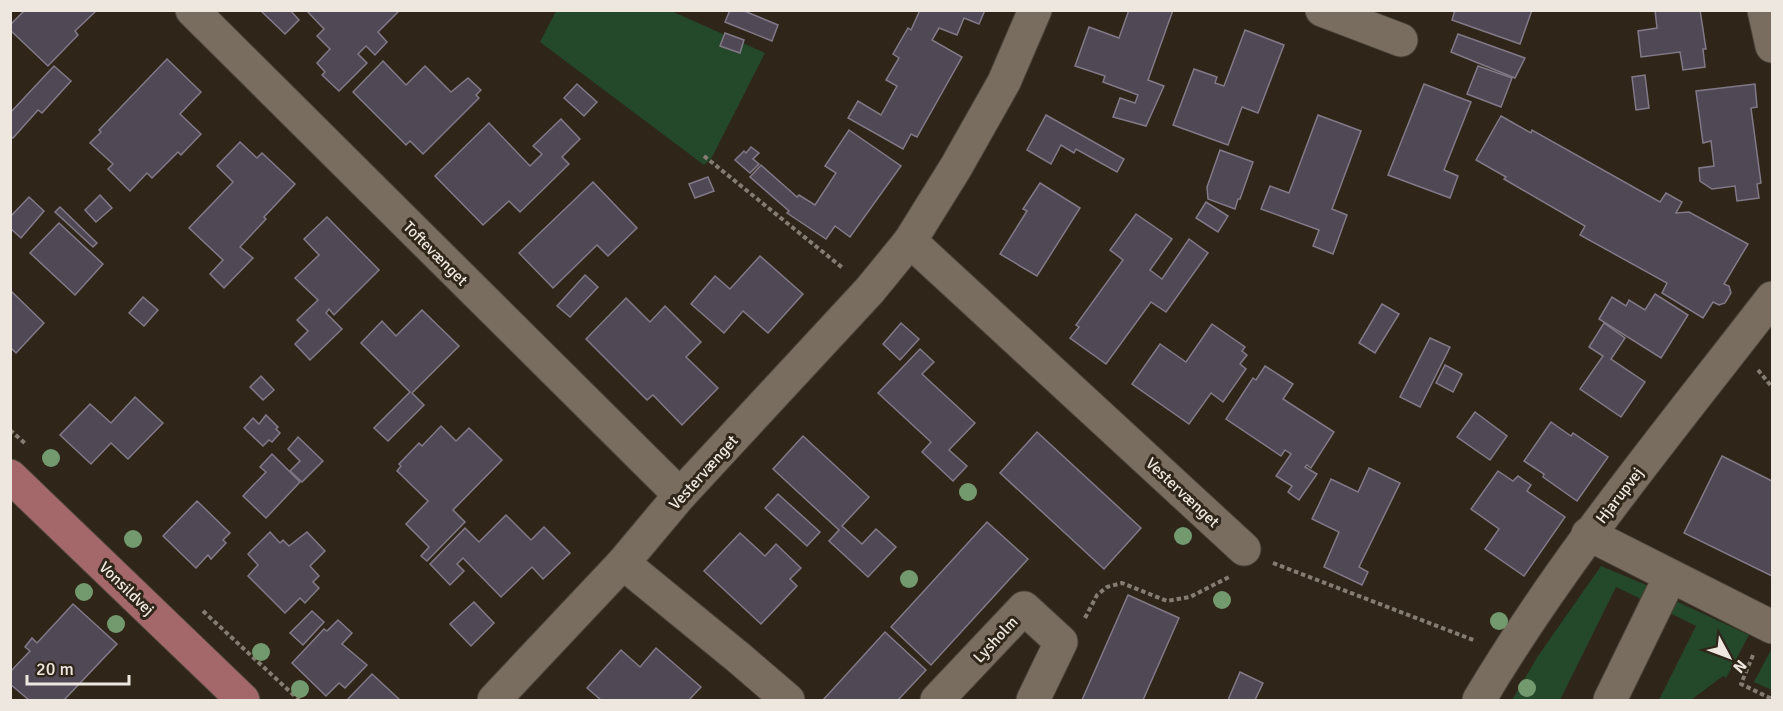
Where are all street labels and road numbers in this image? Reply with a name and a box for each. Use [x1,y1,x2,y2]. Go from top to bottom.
street label: Toftevænget [399,217,472,291]
street label: Vestervænget [665,431,743,514]
street label: Vestervænget [1141,453,1224,532]
street label: Hjarupvej [1592,463,1648,528]
street label: Vonsildvej [94,557,158,620]
street label: Lysholm [969,612,1022,667]

